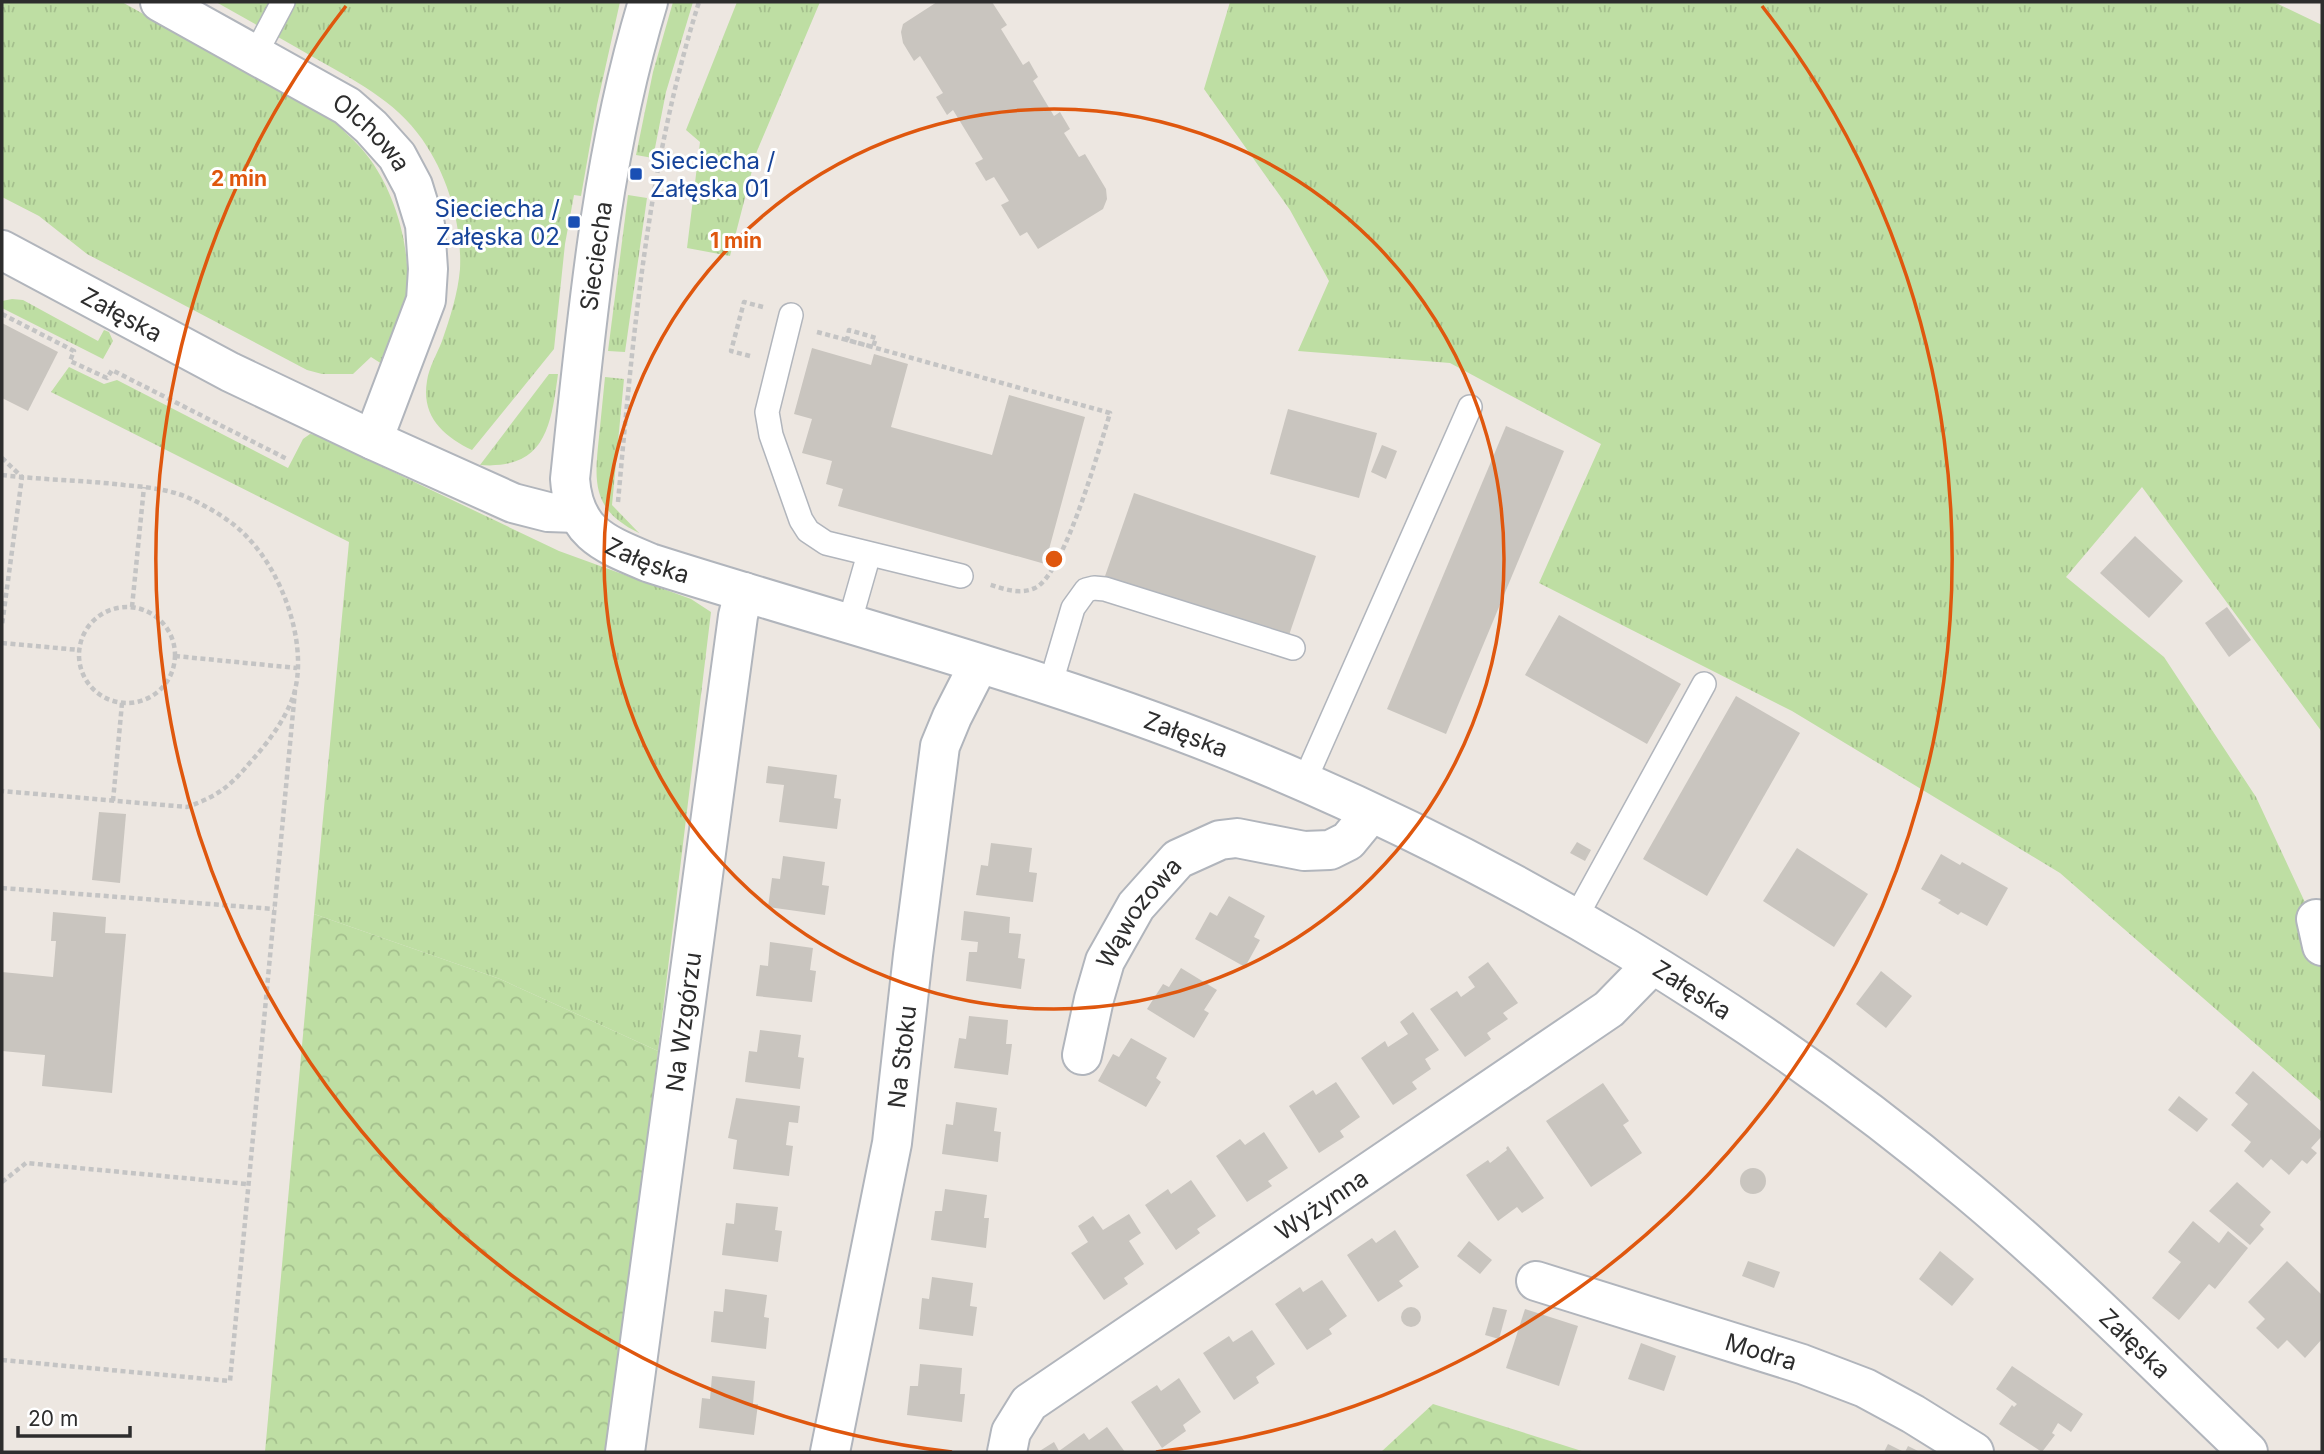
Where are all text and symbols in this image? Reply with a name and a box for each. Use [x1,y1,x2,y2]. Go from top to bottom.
street label: Olchowa [328,87,417,176]
place label: Sieciecha / Załęska 01 [650,146,776,203]
text: 2 min [211,166,267,191]
marker: Sieciecha / Załęska 01 [628,166,644,182]
place label: Sieciecha / Załęska 02 [435,194,560,251]
street label: Sieciecha [574,199,618,313]
marker: Sieciecha / Załęska 02 [566,214,582,230]
text: 1 min [710,228,762,253]
street label: Załęska [76,281,167,348]
street label: Załęska [601,531,693,589]
centre of rings [1042,547,1066,571]
street label: Załęska [1140,705,1233,763]
street label: Wąwozowa [1090,851,1187,973]
street label: Na Wzgórzu [659,950,707,1093]
street label: Załęska [1648,954,1737,1025]
street label: Na Stoku [882,1004,922,1110]
street label: Wyżynna [1269,1163,1373,1246]
street label: Załęska [2094,1302,2177,1384]
street label: Modra [1722,1327,1801,1376]
scale bar [18,1394,130,1438]
text: 20 m [28,1406,78,1431]

